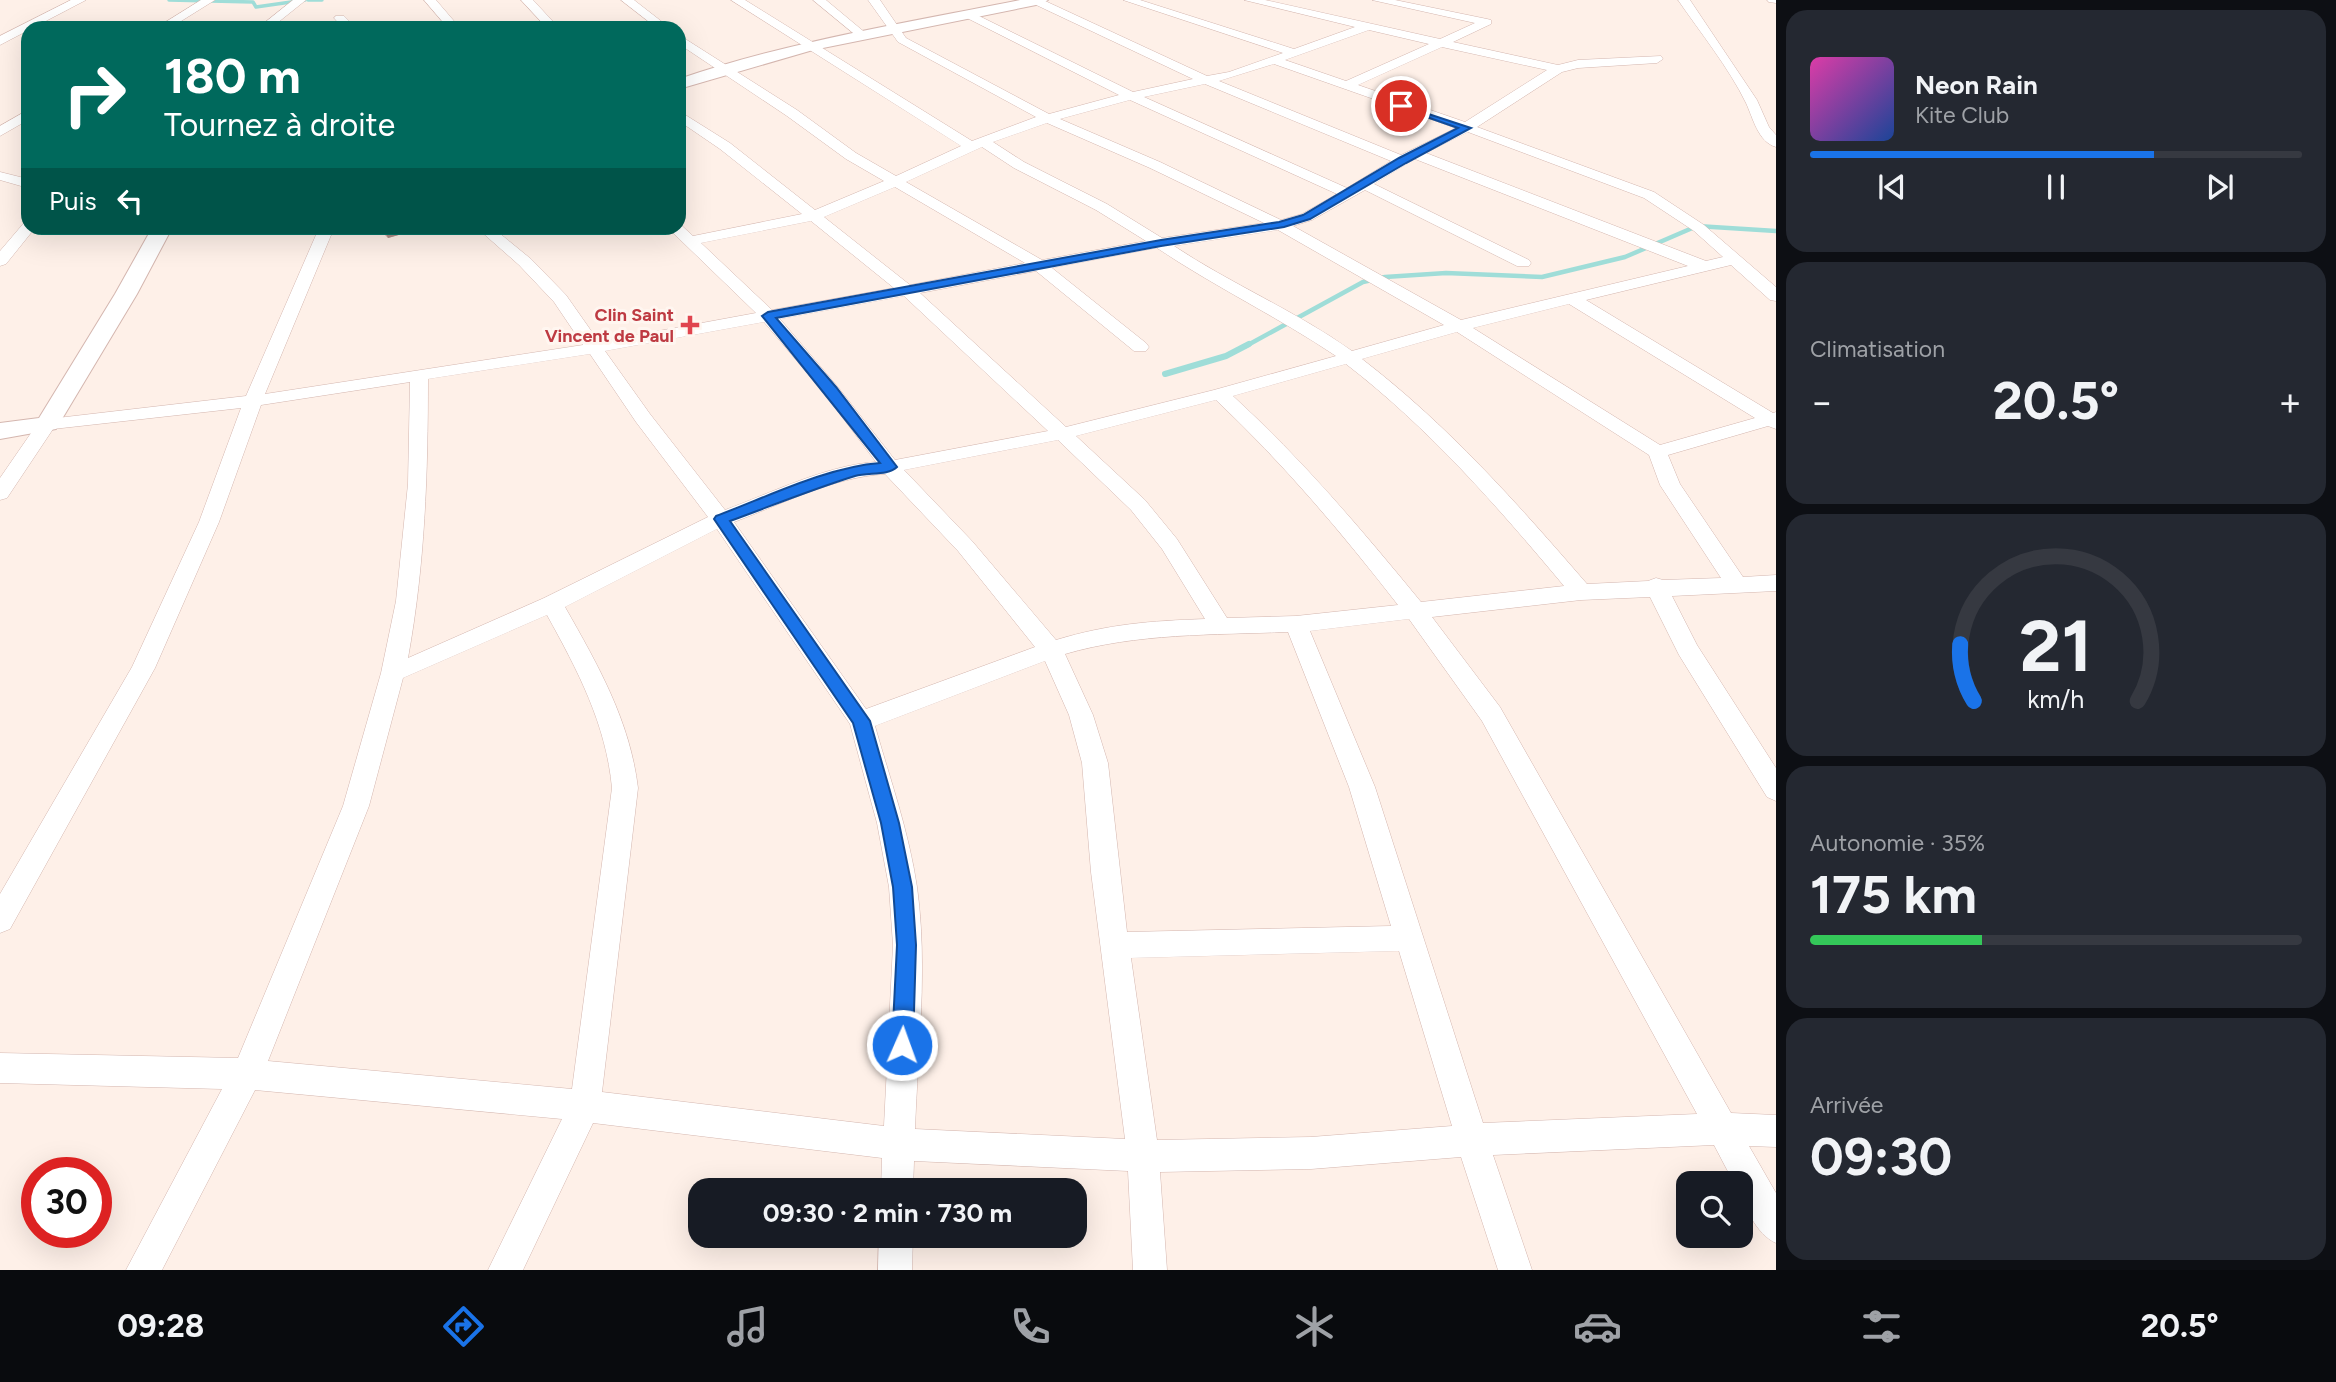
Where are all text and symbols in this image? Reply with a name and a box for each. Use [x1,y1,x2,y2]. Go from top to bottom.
text: 180 m [164,46,301,105]
icon: right [49,49,140,140]
text: Neon Rain [1915,69,2038,101]
pin [1371,76,1431,136]
icon: arrive [1382,87,1420,125]
text: Kite Club [1915,101,2009,129]
text: Tournez à droite [164,106,395,144]
icon: previous [1873,168,1911,206]
icon: pause [2037,168,2075,206]
icon: next [2201,168,2239,206]
icon: left [111,182,149,220]
text: Puis [49,185,97,217]
place label: Clin Saint Vincent de Paul [545,304,674,347]
marker: Clin Saint Vincent de Paul [680,315,700,335]
text: Climatisation [1810,335,1945,363]
text: 20.5° [1993,370,2119,432]
text: − [1810,379,1834,425]
text: + [2278,379,2302,425]
text: 21 [2020,602,2092,689]
text: km/h [2027,684,2085,714]
text: Autonomie · 35% [1810,829,1985,857]
text: 175 km [1810,864,1977,926]
position arrow [865,1008,939,1082]
text: Arrivée [1810,1091,1883,1119]
text: 09:30 [1810,1126,1952,1188]
speed limit sign: 30 [21,1157,112,1248]
map controls [1676,1171,1753,1248]
button: search [1676,1171,1753,1248]
text: 09:30 · 2 min · 730 m [763,1197,1012,1229]
icon: directions [439,1302,488,1351]
icon: music [723,1302,772,1351]
icon: phone [1006,1302,1055,1351]
icon: climate [1290,1302,1339,1351]
icon: car [1573,1302,1622,1351]
icon: filters [1857,1302,1906,1351]
text: 09:28 [117,1307,204,1345]
text: 20.5° [2141,1307,2219,1345]

